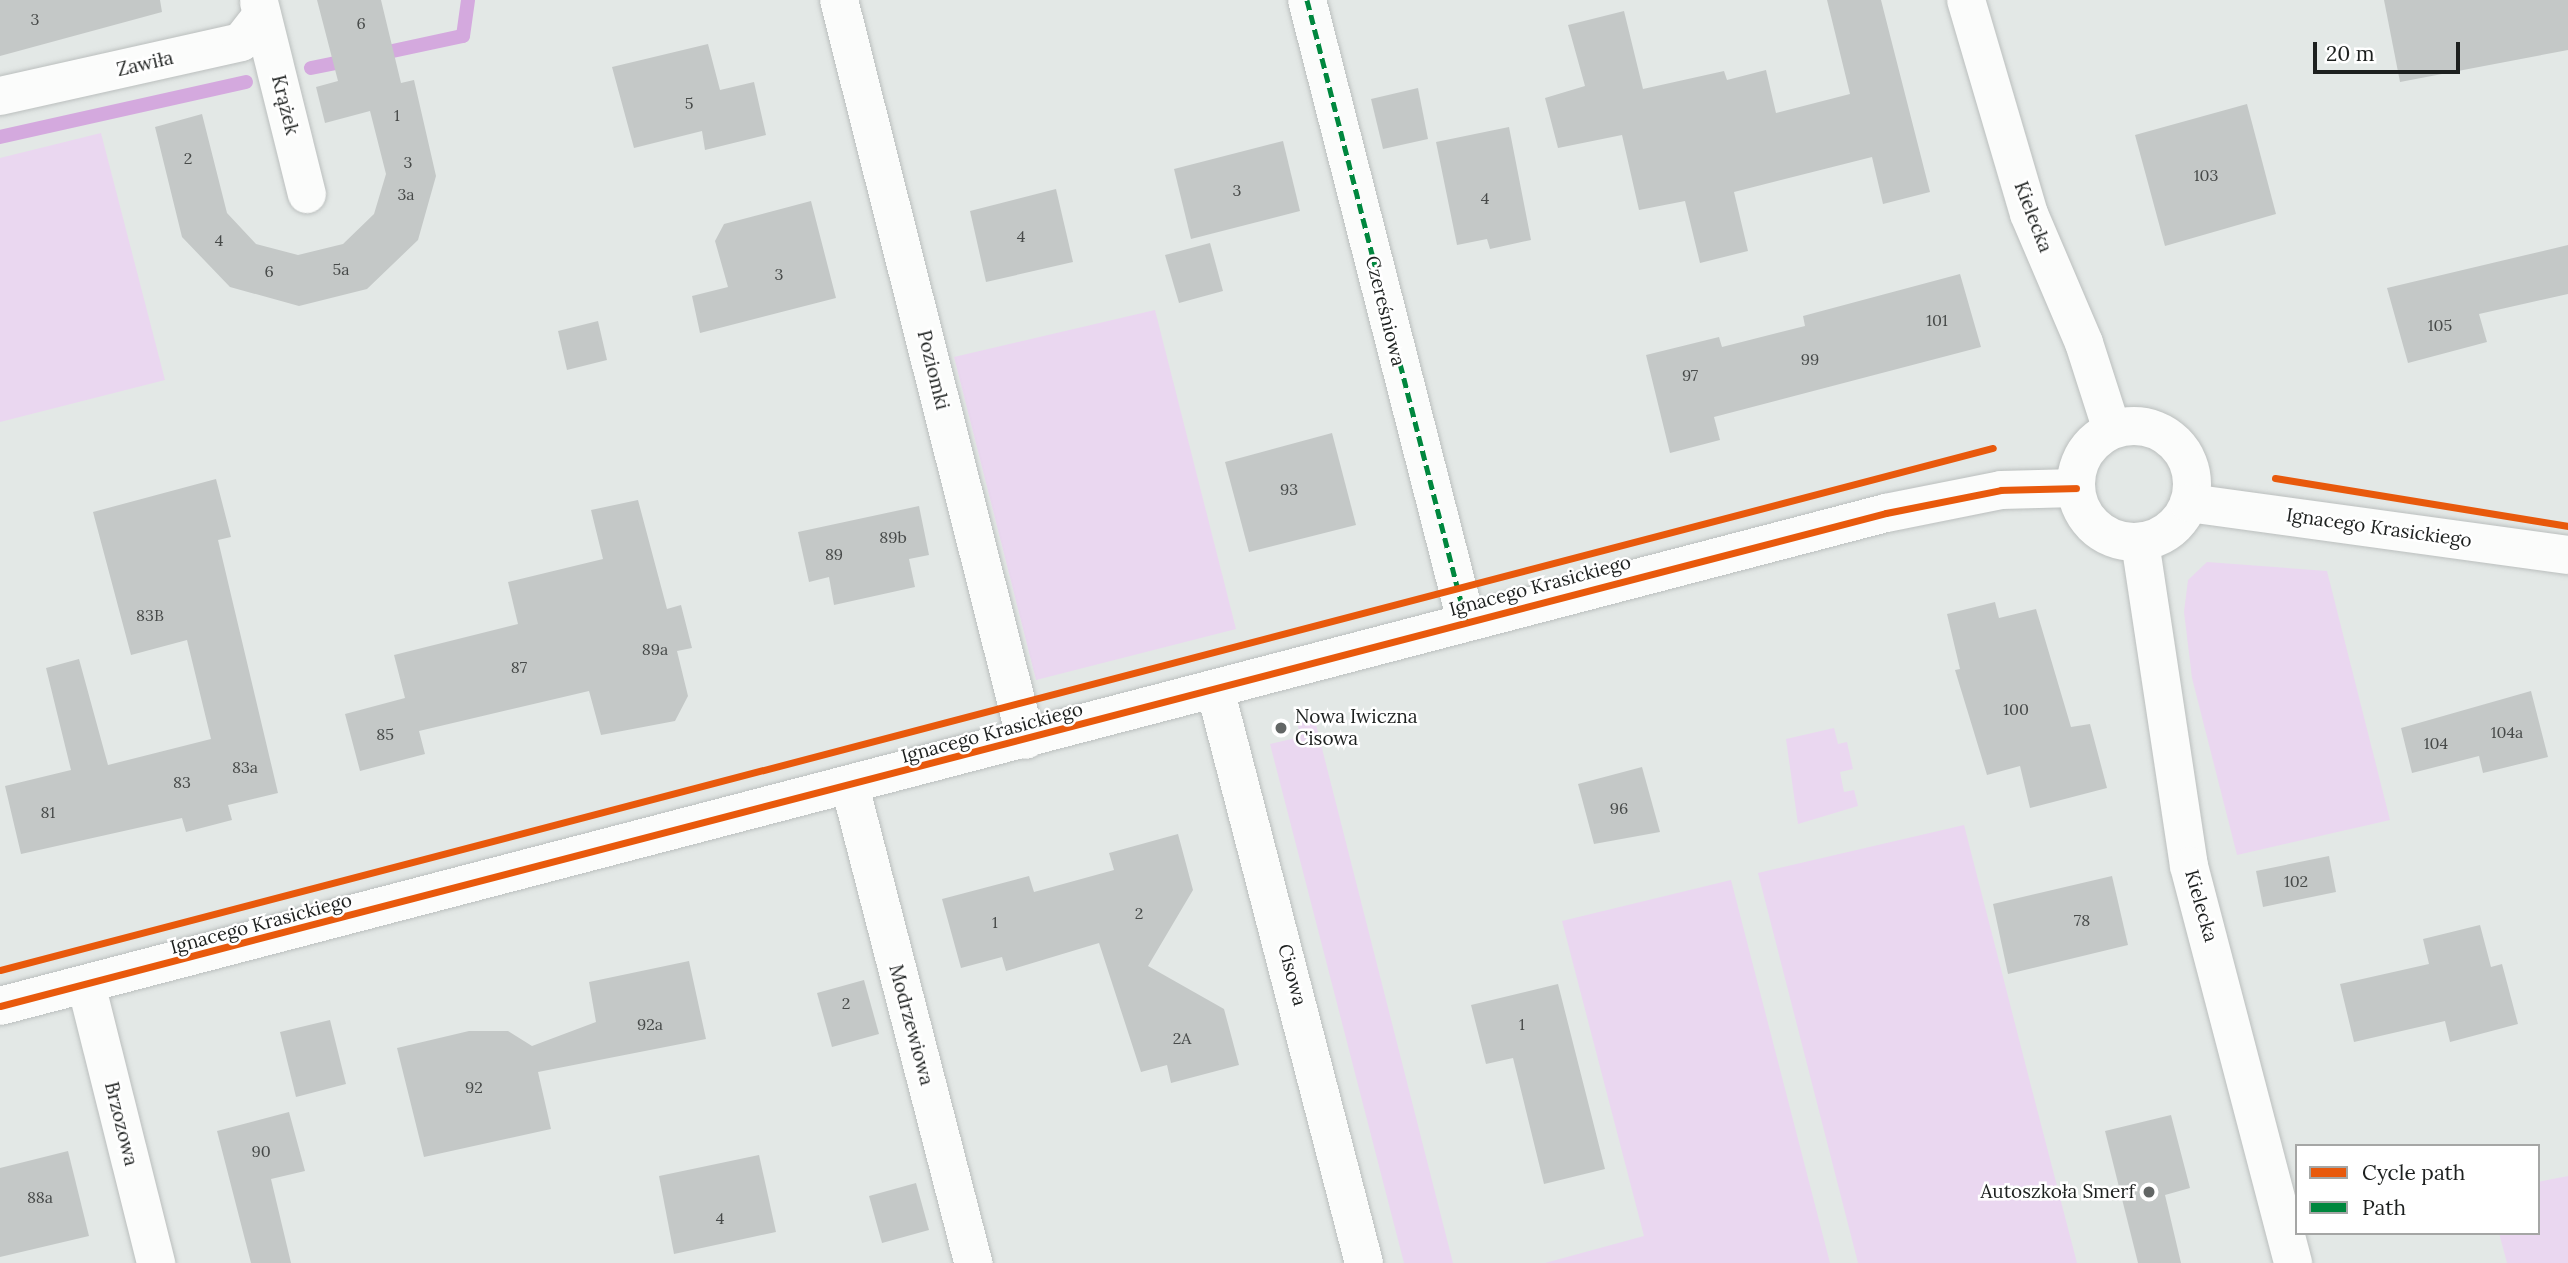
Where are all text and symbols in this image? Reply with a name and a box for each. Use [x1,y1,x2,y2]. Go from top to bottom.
house number: 3 [31,9,39,29]
house number: 6 [356,13,366,33]
scale bar [2316,28,2463,72]
text: 20 m [2326,40,2375,67]
street label: Zawiła [115,46,175,82]
street label: Krążek [267,73,303,137]
house number: 5 [685,93,693,113]
house number: 1 [394,105,400,125]
house number: 2 [184,148,192,168]
house number: 3 [404,152,412,172]
house number: 103 [2194,165,2218,185]
street label: Kielecka [2009,178,2057,256]
house number: 3 [1233,180,1241,200]
house number: 3a [397,184,415,204]
house number: 4 [1481,188,1489,208]
house number: 4 [1017,226,1025,246]
house number: 4 [215,230,223,250]
street label: Czereśniowa [1360,253,1410,369]
house number: 5a [333,259,349,279]
house number: 6 [264,261,274,281]
house number: 3 [775,264,783,284]
house number: 101 [1926,310,1948,330]
house number: 105 [2428,315,2452,335]
street label: Poziomki [912,328,954,412]
house number: 99 [1801,349,1819,369]
house number: 97 [1682,365,1698,385]
house number: 93 [1280,479,1298,499]
street label: Ignacego Krasickiego [2285,504,2473,552]
house number: 89b [879,527,907,547]
house number: 89 [825,544,843,564]
street label: Ignacego Krasickiego [1447,551,1633,621]
house number: 83B [136,605,164,625]
house number: 89a [642,639,668,659]
house number: 87 [511,657,527,677]
street label: Ignacego Krasickiego [899,698,1085,768]
house number: 100 [2003,699,2029,719]
place label: Nowa Iwiczna Cisowa [1295,706,1418,750]
marker: Nowa Iwiczna Cisowa [1273,720,1289,736]
house number: 104a [2491,722,2523,742]
house number: 85 [376,724,394,744]
house number: 104 [2424,733,2448,753]
house number: 83a [232,757,258,777]
house number: 83 [173,772,191,792]
house number: 96 [1610,798,1628,818]
house number: 81 [41,802,55,822]
street label: Kielecka [2180,867,2222,945]
house number: 102 [2284,871,2308,891]
street label: Ignacego Krasickiego [168,889,354,959]
house number: 2 [1135,903,1143,923]
house number: 78 [2074,910,2090,930]
house number: 1 [992,912,998,932]
street label: Cisowa [1273,942,1311,1008]
street label: Modrzewiowa [884,962,938,1088]
house number: 2 [842,993,850,1013]
house number: 92a [637,1014,663,1034]
house number: 1 [1519,1014,1525,1034]
house number: 2A [1173,1028,1191,1048]
house number: 92 [465,1077,483,1097]
street label: Brzozowa [100,1080,142,1168]
house number: 90 [251,1141,271,1161]
legend [2295,1144,2540,1235]
text: Cycle path [2362,1159,2465,1186]
place label: Autoszkoła Smerf [1980,1181,2135,1203]
marker: Autoszkoła Smerf [2141,1184,2157,1200]
house number: 88a [27,1187,53,1207]
text: Path [2362,1194,2406,1221]
house number: 4 [716,1208,724,1228]

